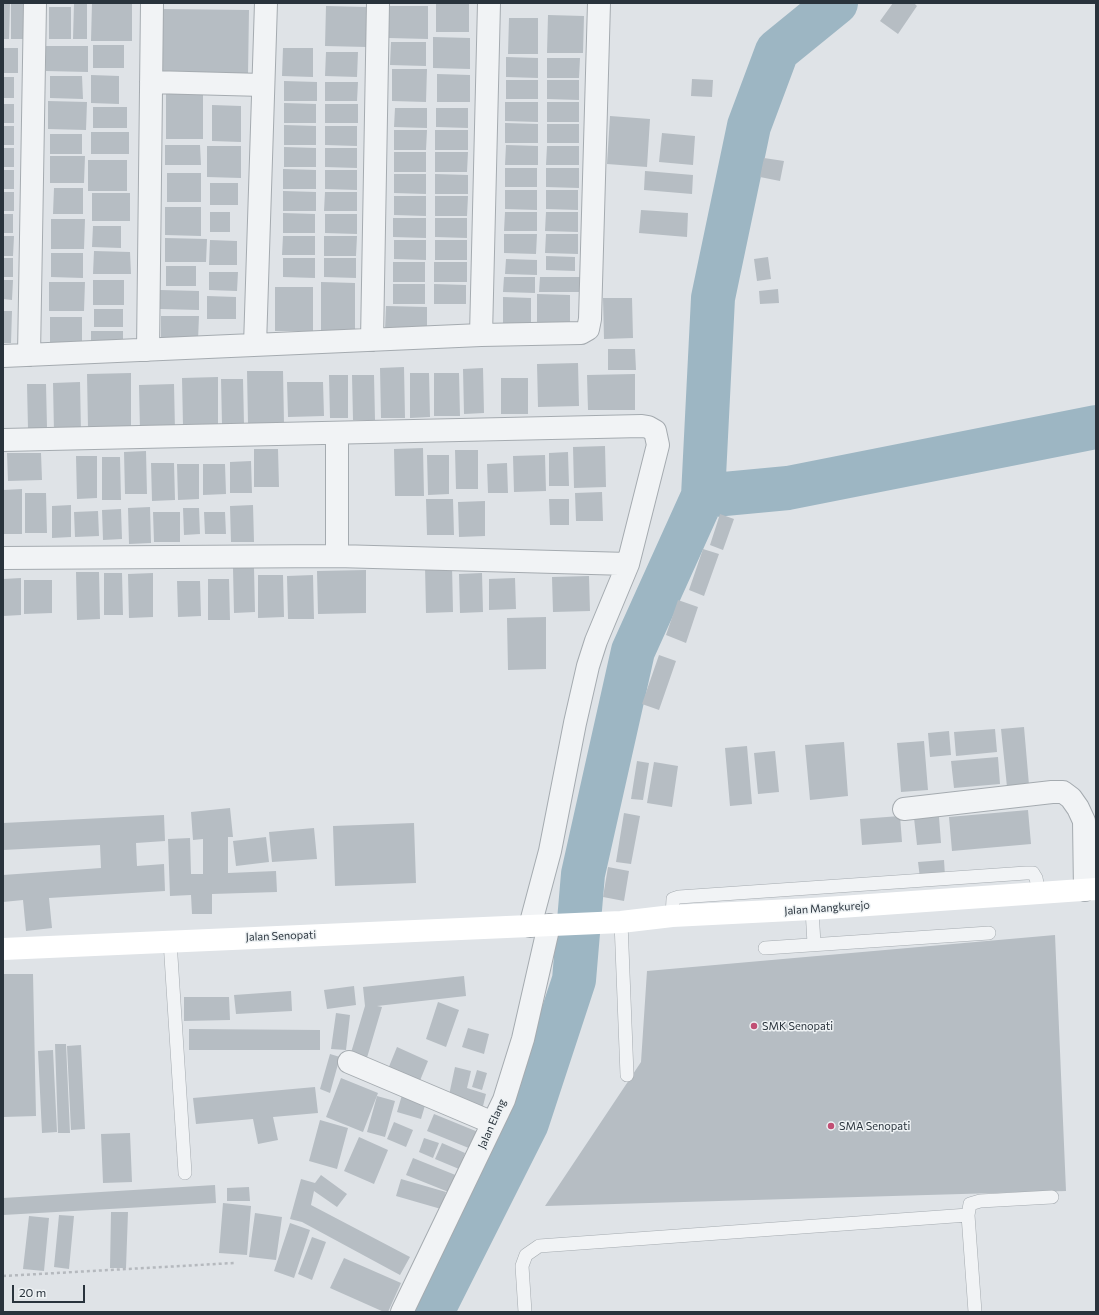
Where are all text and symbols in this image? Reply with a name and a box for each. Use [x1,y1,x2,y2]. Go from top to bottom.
street label: Jalan Mangkurejo [784,898,870,918]
street label: Jalan Senopati [245,928,317,944]
place label: SMK Senopati [762,1019,833,1033]
marker: SMK Senopati [749,1021,759,1031]
street label: Jalan Elang [475,1097,509,1151]
place label: SMA Senopati [839,1119,910,1133]
marker: SMA Senopati [826,1121,836,1131]
scale bar [14,1277,87,1303]
text: 20 m [19,1285,46,1299]

